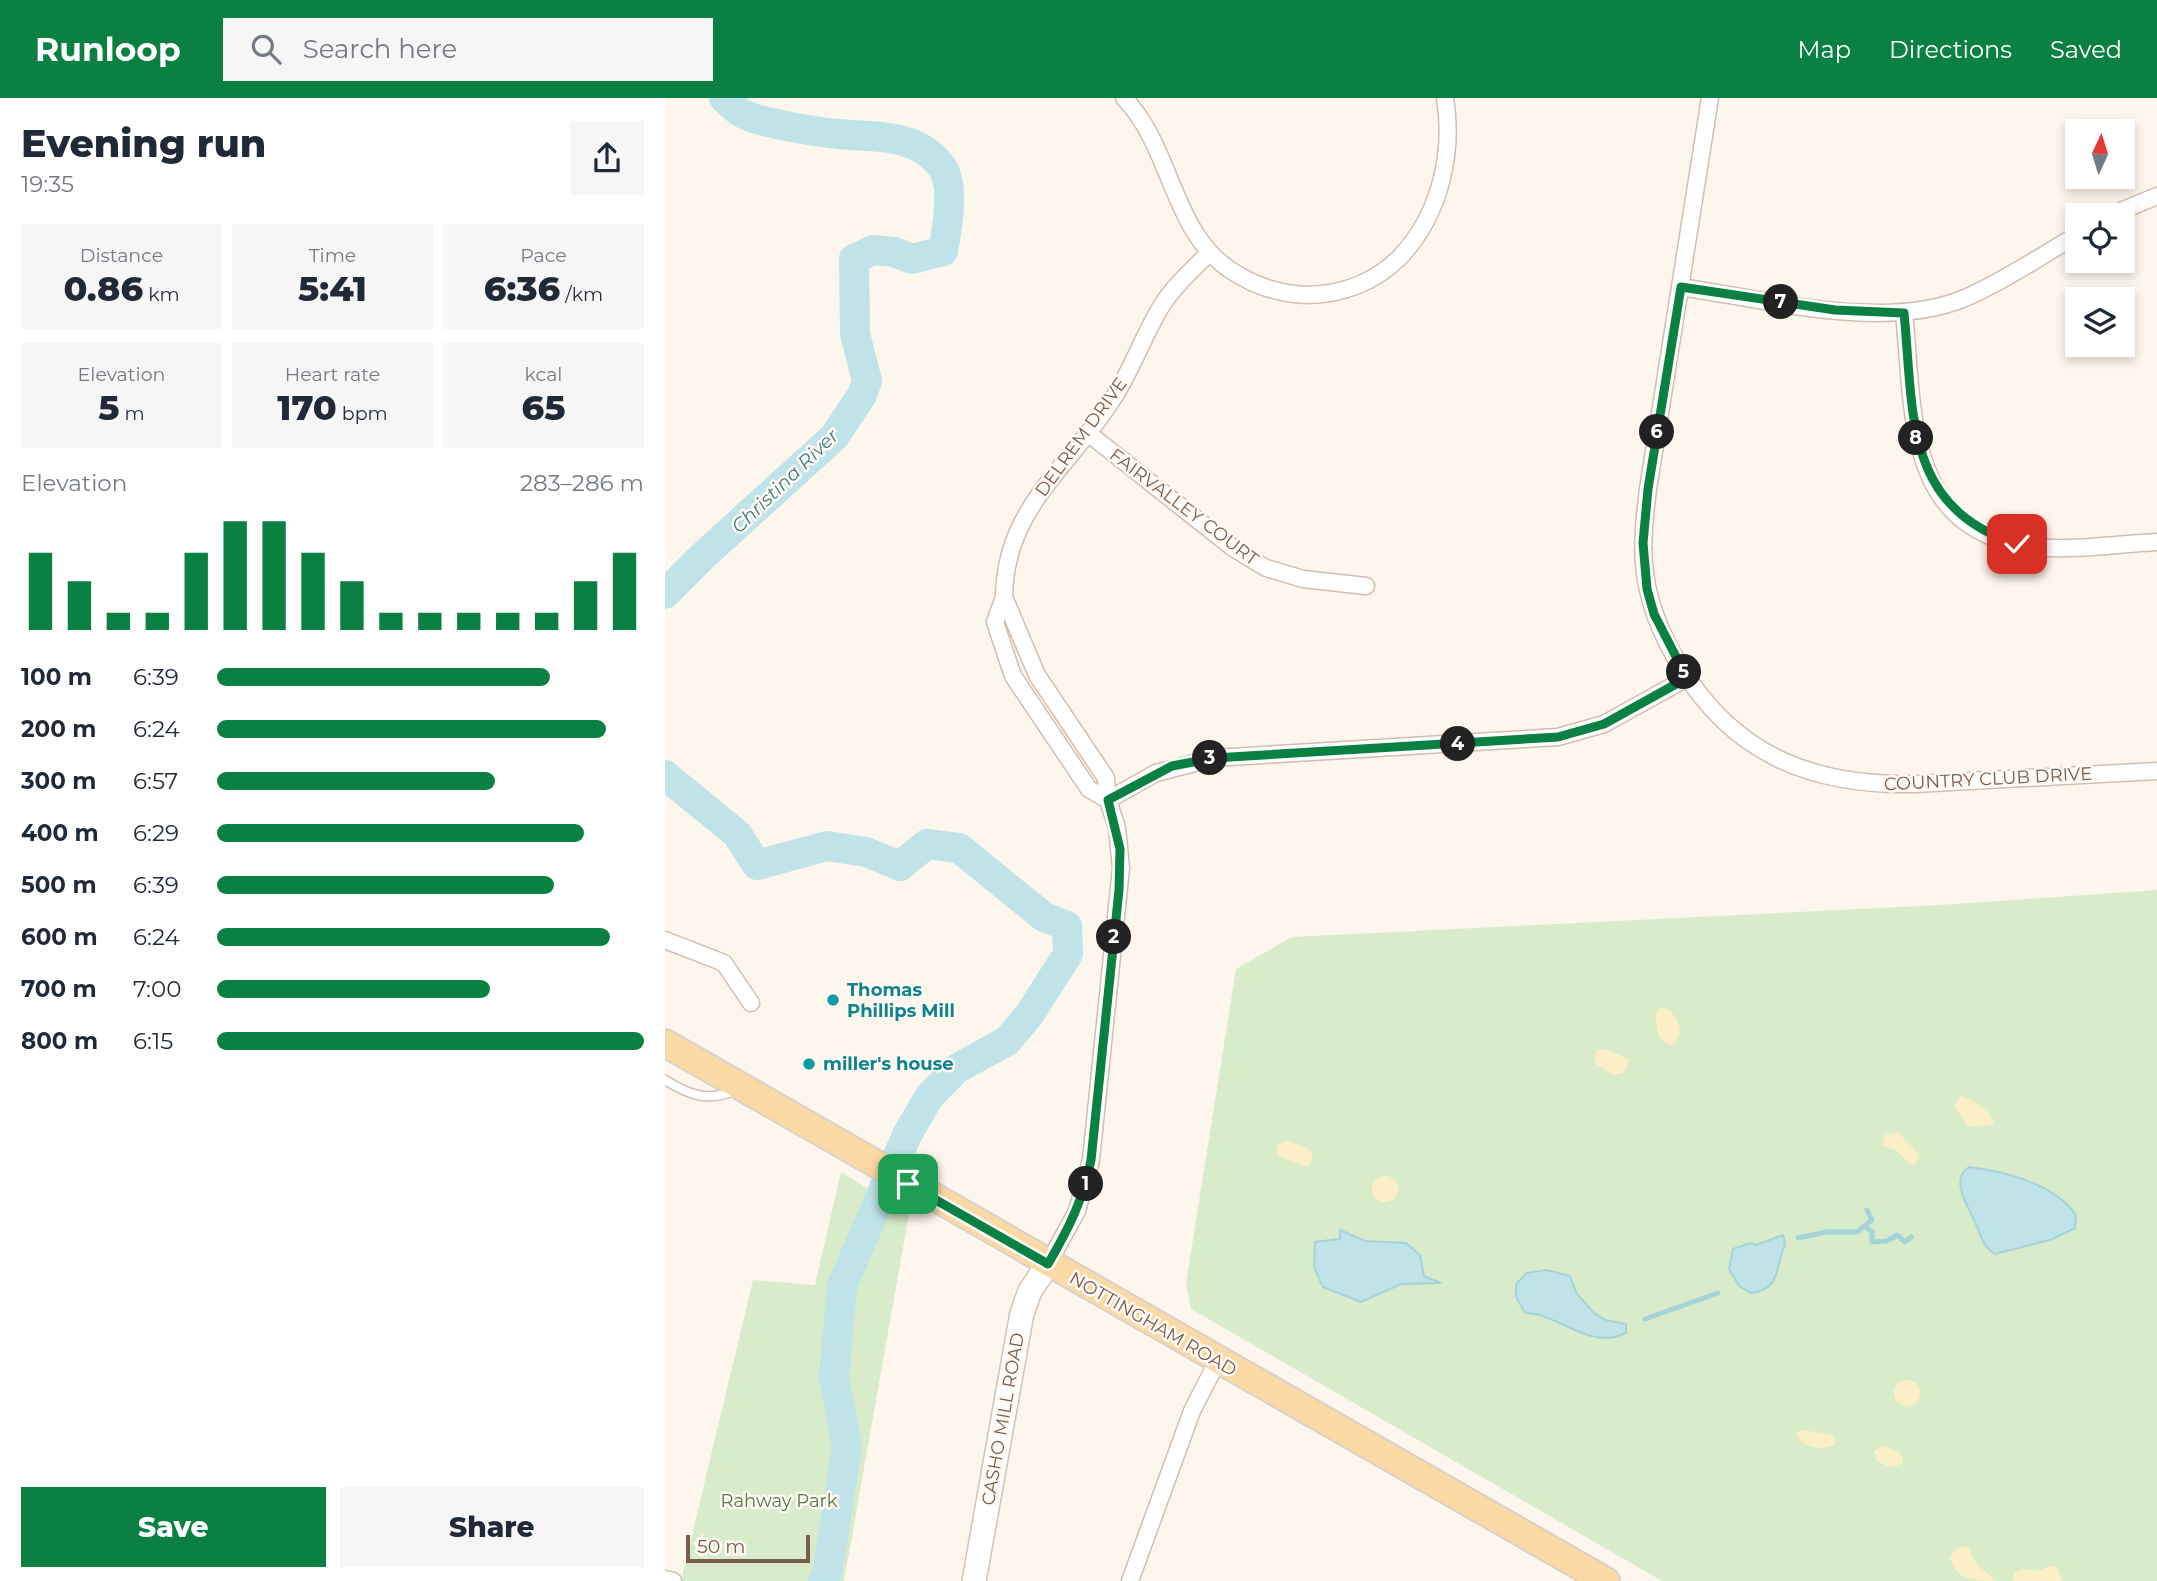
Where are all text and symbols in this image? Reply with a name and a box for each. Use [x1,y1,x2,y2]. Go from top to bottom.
search box [223,18,713,81]
text: Runloop [35,29,181,69]
icon: search [247,30,285,68]
text: Search here [303,33,457,65]
text: Map [1798,35,1851,64]
text: Directions [1889,35,2012,64]
text: Saved [2050,35,2122,64]
north arrow [2065,119,2135,189]
map controls [2065,119,2135,357]
text: Evening run [21,120,266,167]
button: share [570,121,644,195]
text: 19:35 [21,170,74,198]
button: locate [2065,203,2135,273]
text: Distance [80,244,163,267]
text: Time [309,244,356,267]
text: Pace [520,244,567,267]
text: 0.86 [63,267,143,310]
text: 5:41 [298,267,367,310]
text: 6:36 [484,267,560,310]
text: km [143,283,180,306]
text: /km [560,283,603,306]
pin: 7 [1763,284,1799,320]
button: layers [2065,287,2135,357]
text: 7 [1775,290,1786,313]
text: Elevation [78,363,165,386]
text: Heart rate [285,363,380,386]
text: kcal [525,363,562,386]
street label: DELREM DRIVE [1030,373,1132,501]
text: 5 [98,386,120,429]
text: 170 [277,386,337,429]
text: 65 [522,386,565,429]
text: m [120,402,145,425]
text: bpm [337,402,388,425]
pin: 6 [1639,414,1675,450]
text: 6 [1650,420,1663,443]
pin: 8 [1899,420,1933,456]
water label: Christina River [727,424,844,538]
text: 8 [1909,426,1922,449]
street label: FAIRVALLEY COURT [1105,444,1263,571]
text: Elevation [21,469,127,497]
text: 283–286 m [520,469,644,497]
pin [1987,514,2047,574]
icon: check [1998,525,2036,563]
pin: 5 [1667,654,1701,690]
text: 5 [1678,660,1689,683]
text: 100 m [21,663,92,691]
text: 6:39 [133,663,179,691]
text: 200 m [21,715,96,743]
text: 6:24 [133,715,180,743]
pin: 4 [1441,726,1475,762]
text: 4 [1451,732,1464,755]
pin: 3 [1193,740,1227,776]
text: 3 [1204,746,1215,769]
street label: COUNTRY CLUB DRIVE [1883,763,2093,795]
text: 300 m [21,767,97,795]
text: 6:57 [133,767,178,795]
text: 400 m [21,819,99,847]
text: 6:29 [133,819,179,847]
text: 500 m [21,871,97,899]
text: 6:39 [133,871,179,899]
pin: 2 [1097,920,1131,954]
text: 600 m [21,923,98,951]
text: 6:24 [133,923,180,951]
text: 2 [1108,925,1119,948]
text: 700 m [21,975,97,1003]
text: 7:00 [133,975,181,1003]
place label: Thomas Phillips Mill [847,979,955,1022]
marker: Thomas Phillips Mill [825,992,841,1008]
text: 800 m [21,1027,98,1055]
text: 6:15 [133,1027,173,1055]
place label: miller's house [823,1053,954,1075]
marker: miller's house [801,1056,817,1072]
pin [878,1154,938,1214]
icon: arrive [889,1165,927,1203]
pin: 1 [1069,1166,1103,1202]
text: 1 [1082,1172,1089,1195]
street label: NOTTINGHAM ROAD [1065,1267,1241,1381]
street label: CASHO MILL ROAD [977,1331,1029,1507]
button: Save [21,1487,326,1567]
button: Share [340,1487,644,1567]
park label: Rahway Park [721,1490,838,1512]
scale bar [686,1532,810,1564]
text: 50 m [697,1535,745,1558]

